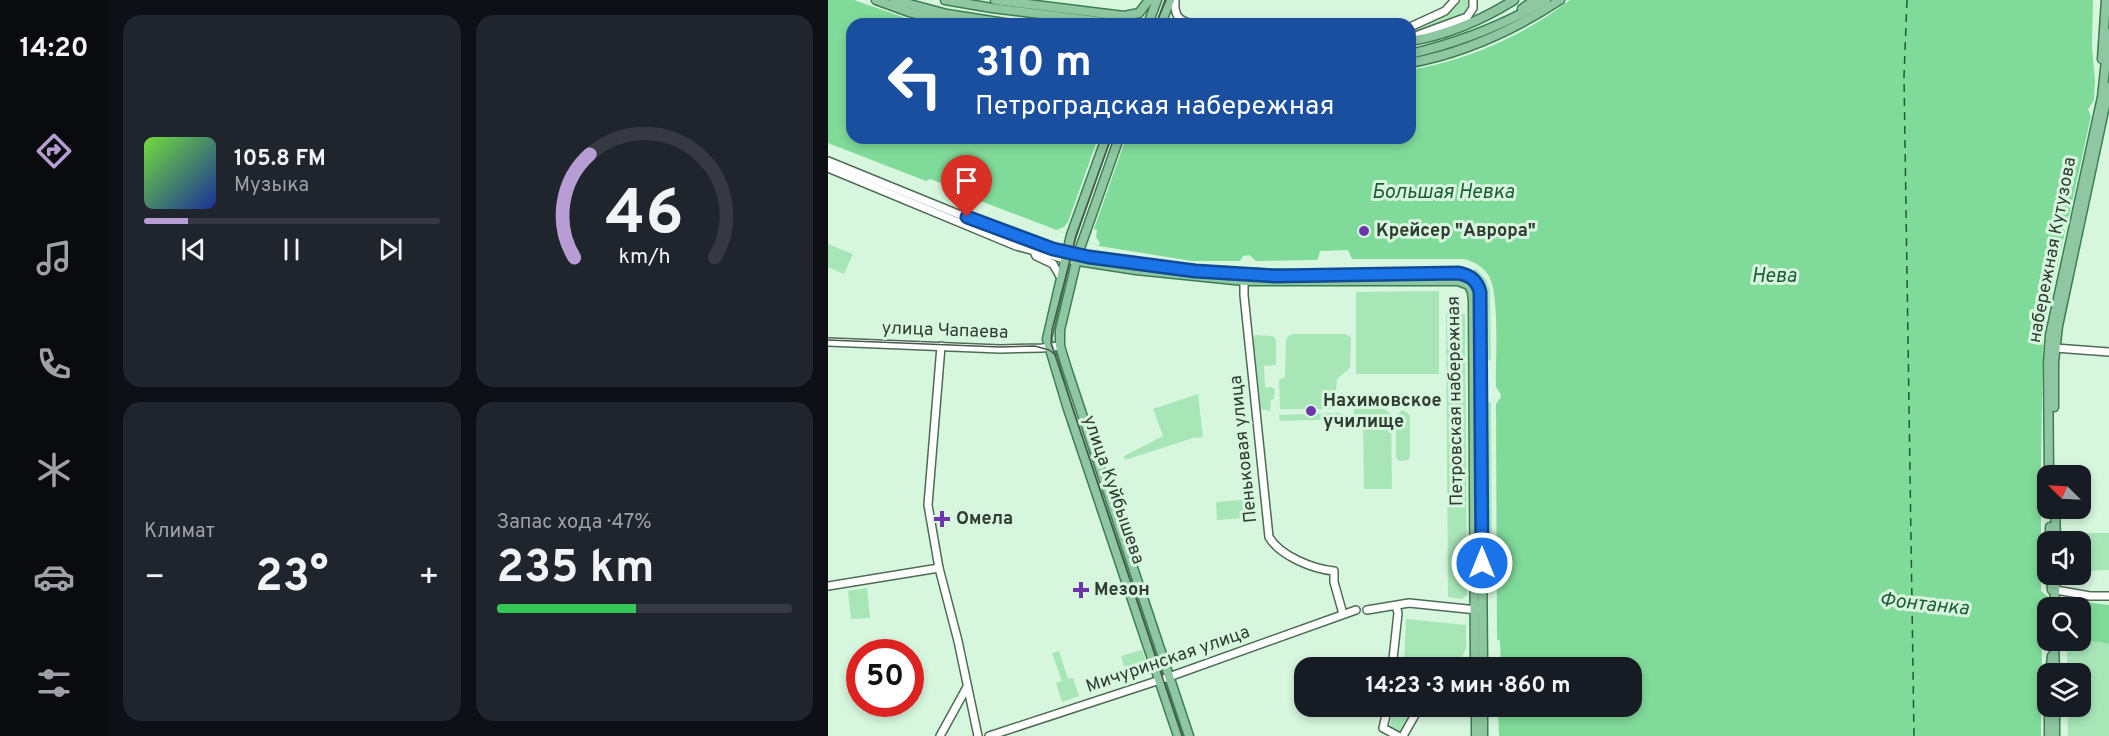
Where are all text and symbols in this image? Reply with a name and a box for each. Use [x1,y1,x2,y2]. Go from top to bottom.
text: 14:20 [20,32,89,66]
text: 310 m [975,38,1092,91]
icon: left [876,42,954,120]
text: Петроградская набережная [975,90,1335,124]
icon: directions [33,130,75,172]
text: 105.8 FM [234,146,326,173]
pin [941,155,992,217]
street label: набережная Кутузова [2024,155,2082,345]
icon: arrive [950,164,983,197]
text: Музыка [234,173,309,199]
text: 46 [605,177,683,256]
water label: Большая Невка [1372,180,1515,206]
place label: Крейсер "Аврора" [1376,220,1536,243]
marker: Крейсер "Аврора" [1357,224,1371,238]
icon: previous [177,233,210,266]
icon: pause [275,233,308,266]
icon: next [374,233,407,266]
icon: music [33,237,75,279]
text: km/h [618,245,670,272]
water label: Нева [1751,264,1797,290]
street label: Петровская набережная [1443,296,1469,506]
street label: улица Чапаева [881,317,1009,345]
icon: phone [33,343,75,385]
street label: Пеньковая улица [1225,374,1263,524]
place label: Нахимовское училище [1323,390,1441,434]
marker: Нахимовское училище [1304,404,1318,418]
street label: улица Куйбышева [1077,413,1149,567]
icon: climate [33,449,75,491]
north arrow [2037,465,2091,519]
map controls [2037,465,2091,717]
place label: Омела [956,508,1013,531]
text: Запас хода · 47% [497,510,652,536]
marker: Омела [933,510,951,528]
text: Климат [144,519,215,545]
position arrow [1450,531,1514,595]
button: sound [2037,531,2091,585]
text: 235 km [497,541,654,598]
text: 23° [255,550,328,607]
icon: car [33,556,75,598]
text: − [144,558,165,600]
text: + [418,558,440,600]
place label: Мезон [1094,579,1150,602]
marker: Мезон [1072,581,1090,599]
water label: Фонтанка [1878,587,1971,623]
button: search [2037,597,2091,651]
street label: Мичуринская улица [1083,621,1253,699]
speed limit sign: 50 [846,639,924,717]
icon: filters [33,662,75,704]
button: layers [2037,663,2091,717]
text: 14:23 · 3 мин · 860 m [1365,673,1571,700]

